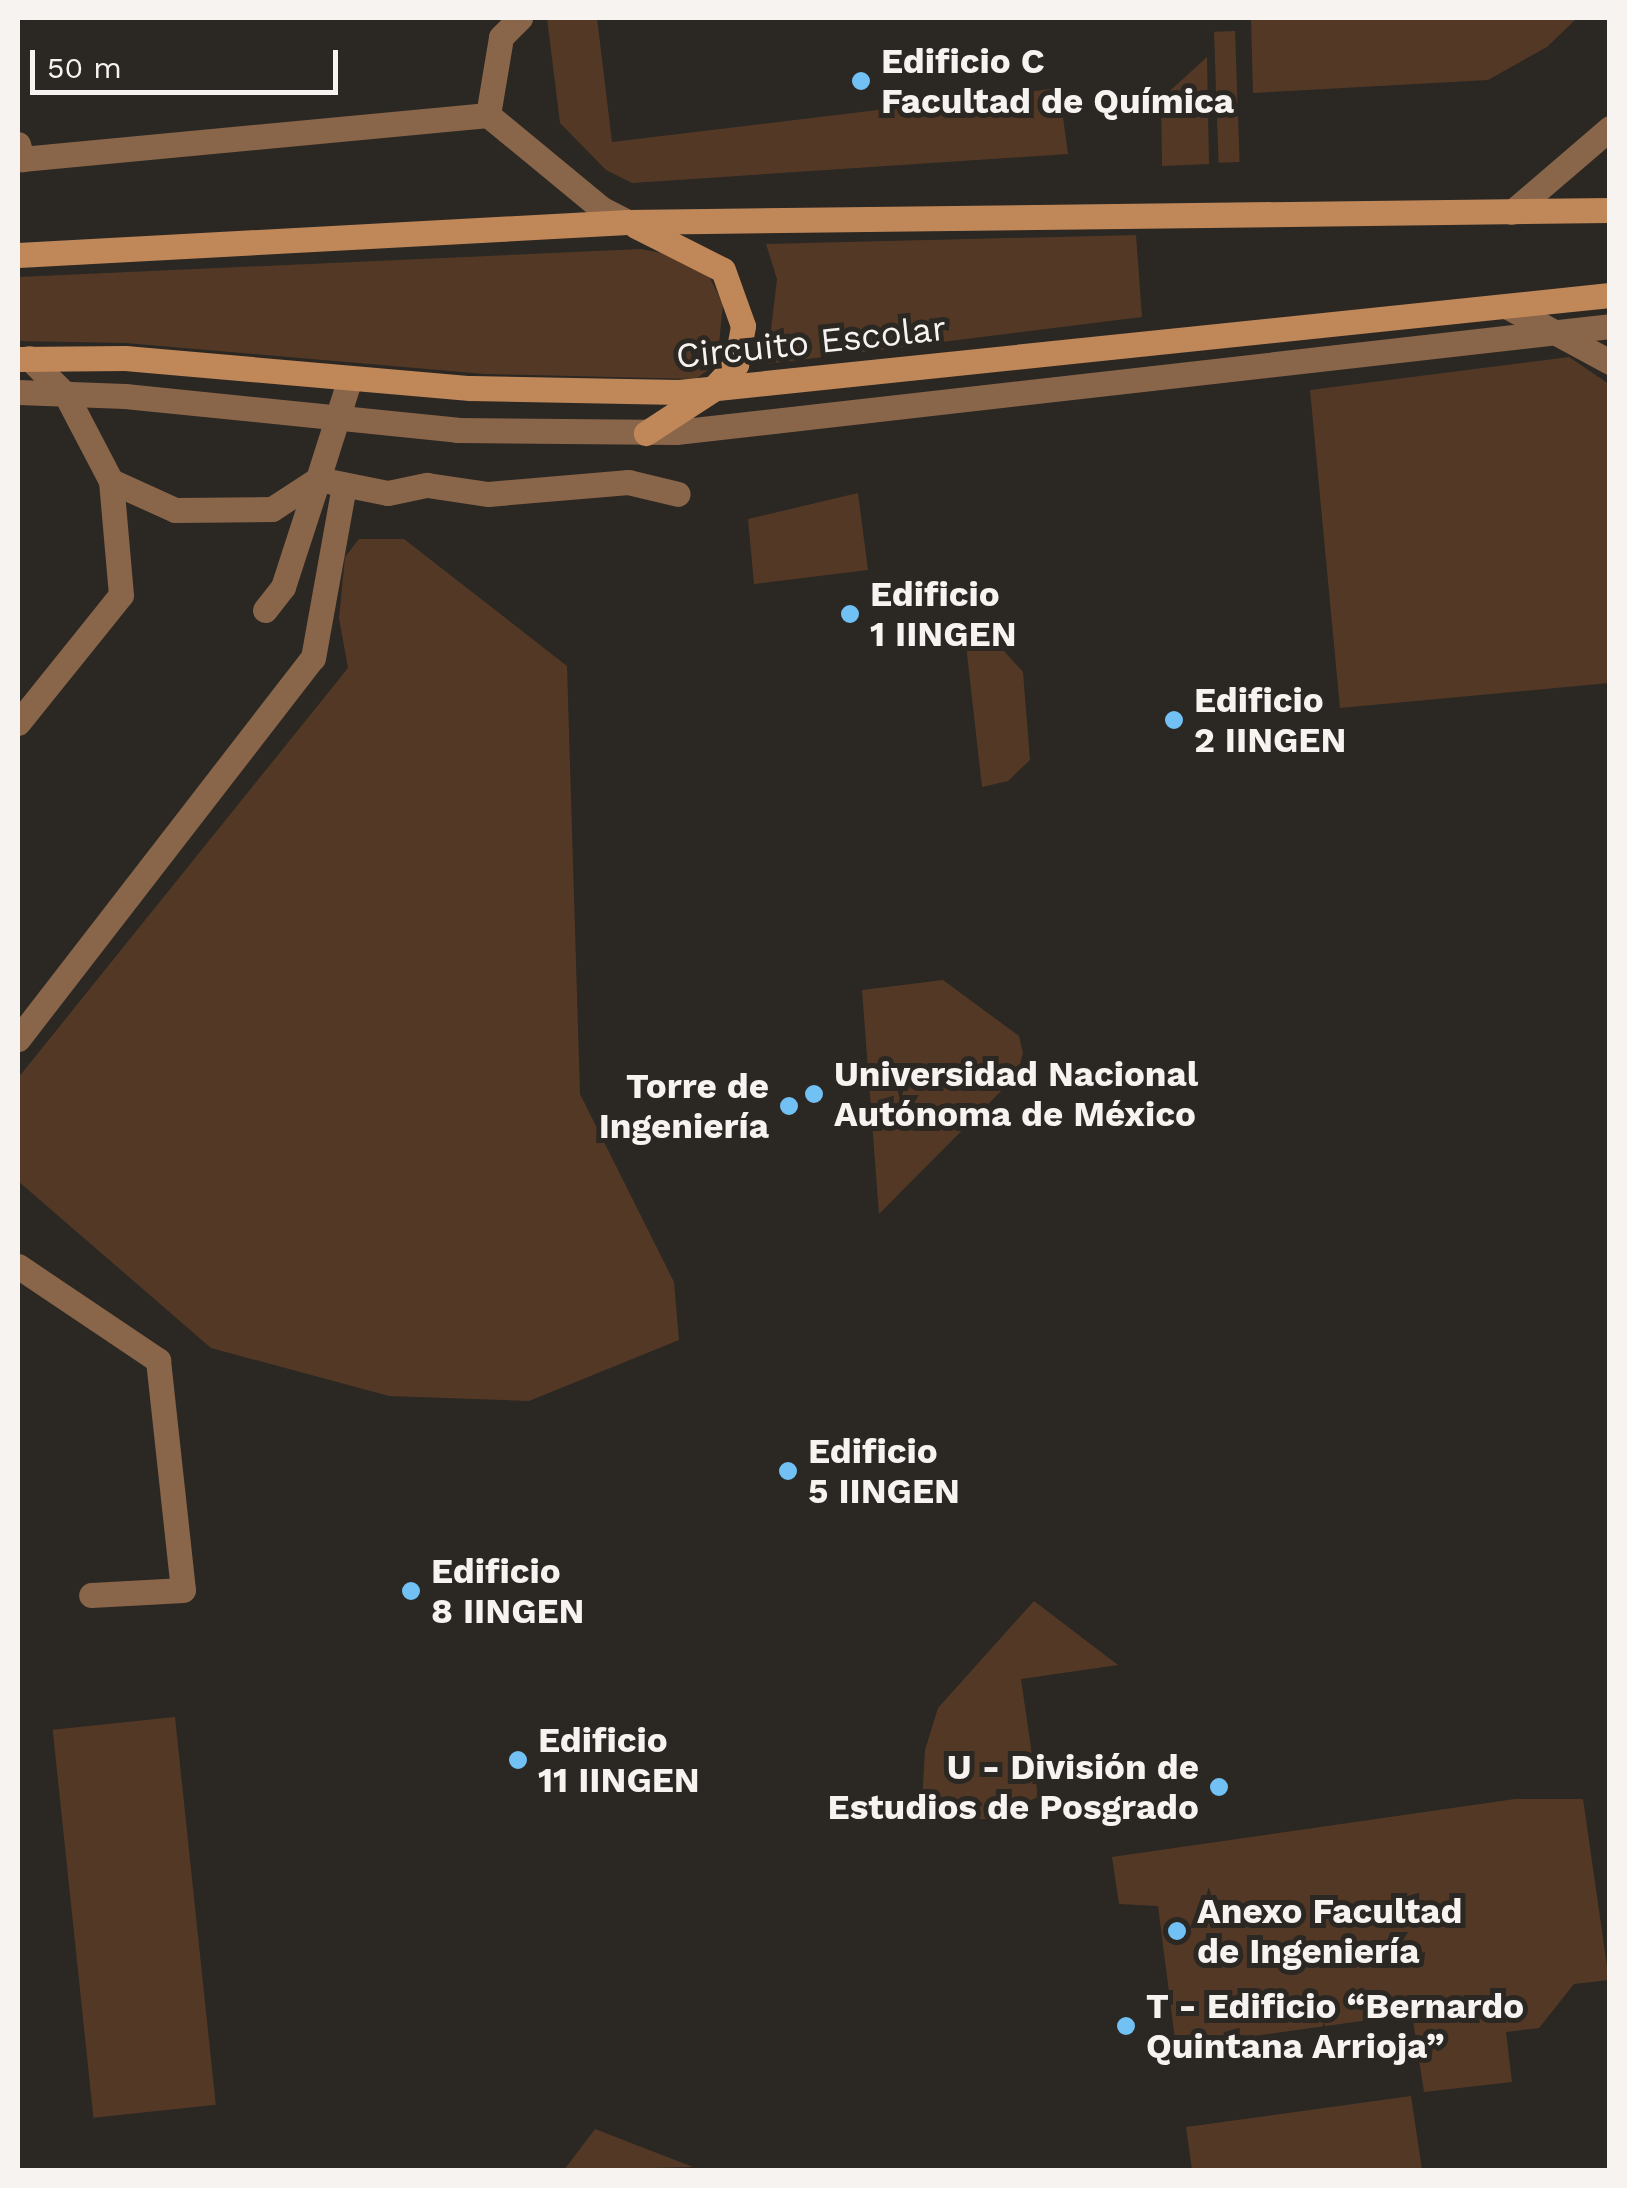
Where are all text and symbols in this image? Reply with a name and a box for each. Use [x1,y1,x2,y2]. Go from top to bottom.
scale bar [35,30,342,92]
place label: Edificio C Facultad de Química [881,40,1234,122]
text: 50 m [47,50,122,85]
marker: Edificio C Facultad de Química [850,70,872,92]
street label: Circuito Escolar [674,307,948,377]
place label: Edificio 1 IINGEN [870,573,1017,655]
marker: Edificio 1 IINGEN [839,603,861,625]
place label: Edificio 2 IINGEN [1194,679,1346,761]
marker: Edificio 2 IINGEN [1163,709,1185,731]
place label: Universidad Nacional Autónoma de México [834,1053,1198,1135]
place label: Torre de Ingeniería [599,1065,769,1147]
marker: Universidad Nacional Autónoma de México [803,1083,825,1105]
marker: Torre de Ingeniería [778,1095,800,1117]
place label: Edificio 5 IINGEN [808,1430,960,1512]
marker: Edificio 5 IINGEN [777,1460,799,1482]
place label: Edificio 8 IINGEN [431,1550,584,1632]
marker: Edificio 8 IINGEN [400,1580,422,1602]
place label: Edificio 11 IINGEN [538,1719,700,1801]
place label: U - División de Estudios de Posgrado [828,1746,1199,1828]
marker: Edificio 11 IINGEN [507,1749,529,1771]
marker: U - División de Estudios de Posgrado [1208,1776,1230,1798]
place label: Anexo Facultad de Ingeniería [1197,1890,1462,1972]
marker: Anexo Facultad de Ingeniería [1166,1920,1188,1942]
place label: T - Edificio “Bernardo Quintana Arrioja” [1146,1985,1525,2067]
marker: T - Edificio “Bernardo Quintana Arrioja” [1115,2015,1137,2037]

